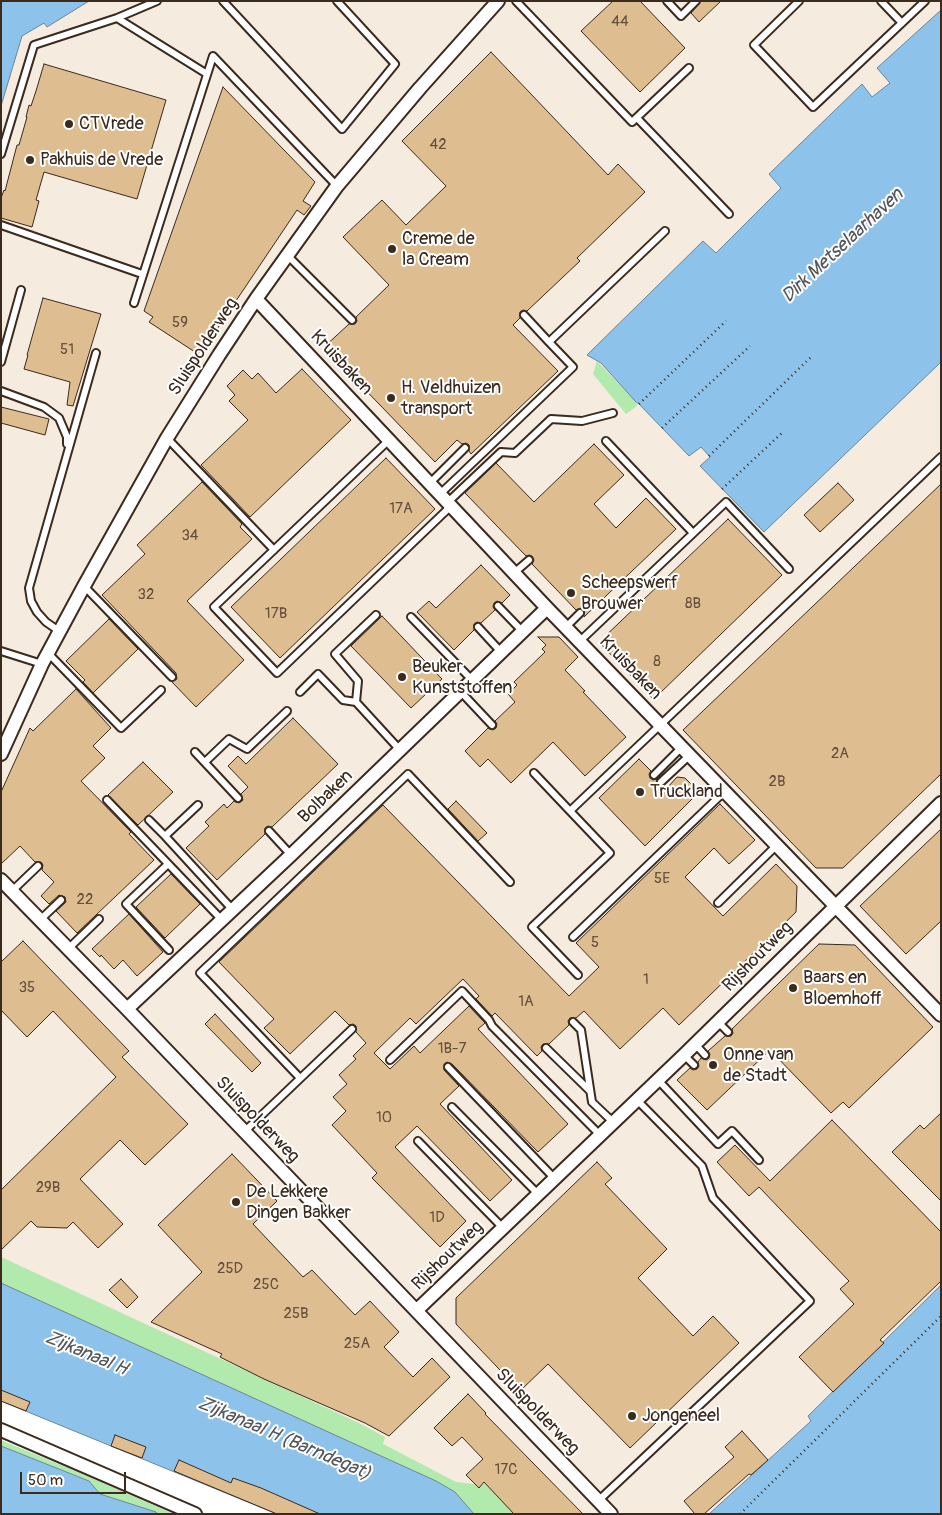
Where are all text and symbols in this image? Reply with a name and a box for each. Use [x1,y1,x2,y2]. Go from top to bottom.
house number: 44 [611,13,629,31]
place label: CTVrede [79,113,144,135]
marker: CTVrede [63,118,75,130]
house number: 42 [429,136,447,154]
place label: Pakhuis de Vrede [40,149,163,171]
marker: Pakhuis de Vrede [24,154,36,166]
water label: Dirk Metselaarhaven [778,184,908,308]
place label: Creme de la Cream [402,228,475,270]
marker: Creme de la Cream [386,243,398,255]
street label: Sluispolderweg [164,294,244,400]
house number: 59 [172,314,188,332]
street label: Kruisbaken [305,326,377,400]
house number: 51 [60,341,74,359]
place label: H. Veldhuizen transport [401,377,501,419]
marker: H. Veldhuizen transport [385,392,397,404]
house number: 17A [389,500,413,518]
house number: 34 [181,527,199,545]
place label: Scheepswerf Brouwer [581,572,678,614]
house number: 32 [138,586,154,604]
marker: Scheepswerf Brouwer [565,587,577,599]
house number: 8B [685,595,701,613]
house number: 17B [265,605,287,623]
street label: Kruisbaken [594,631,666,705]
house number: 8 [653,653,661,671]
place label: Beuker Kunststoffen [412,656,512,699]
marker: Beuker Kunststoffen [396,671,408,683]
house number: 2A [831,745,849,763]
street label: Bolbaken [294,766,358,828]
house number: 2B [769,773,785,791]
place label: Truckland [650,781,723,803]
marker: Truckland [634,786,646,798]
house number: 5E [654,870,670,888]
house number: 22 [77,891,93,909]
street label: Rijshoutweg [718,917,798,997]
house number: 5 [591,934,599,952]
place label: Baars en Bloemhoff [803,967,882,1010]
house number: 1 [643,971,649,989]
house number: 35 [19,979,35,997]
marker: Baars en Bloemhoff [787,982,799,994]
house number: 1A [518,993,534,1011]
house number: 1B-7 [438,1040,466,1058]
place label: Onne van de Stadt [723,1044,794,1086]
marker: Onne van de Stadt [707,1059,719,1071]
street label: Sluispolderweg [210,1072,304,1168]
house number: 10 [376,1109,392,1127]
house number: 29B [36,1179,60,1197]
place label: De Lekkere Dingen Bakker [246,1181,351,1224]
marker: De Lekkere Dingen Bakker [230,1196,242,1208]
house number: 1D [429,1209,445,1227]
street label: Rijshoutweg [408,1217,488,1295]
house number: 25D [217,1260,243,1278]
house number: 25C [253,1276,279,1294]
house number: 25B [283,1305,309,1323]
water label: Zijkanaal H [42,1327,130,1381]
house number: 25A [344,1335,370,1353]
street label: Sluispolderweg [490,1364,584,1460]
water label: Zijkanaal H (Barndegat) [194,1392,374,1486]
place label: Jongeneel [642,1405,720,1427]
marker: Jongeneel [626,1410,638,1422]
house number: 17C [494,1461,518,1479]
scale bar [22,1462,129,1494]
text: 50 m [28,1471,63,1490]

